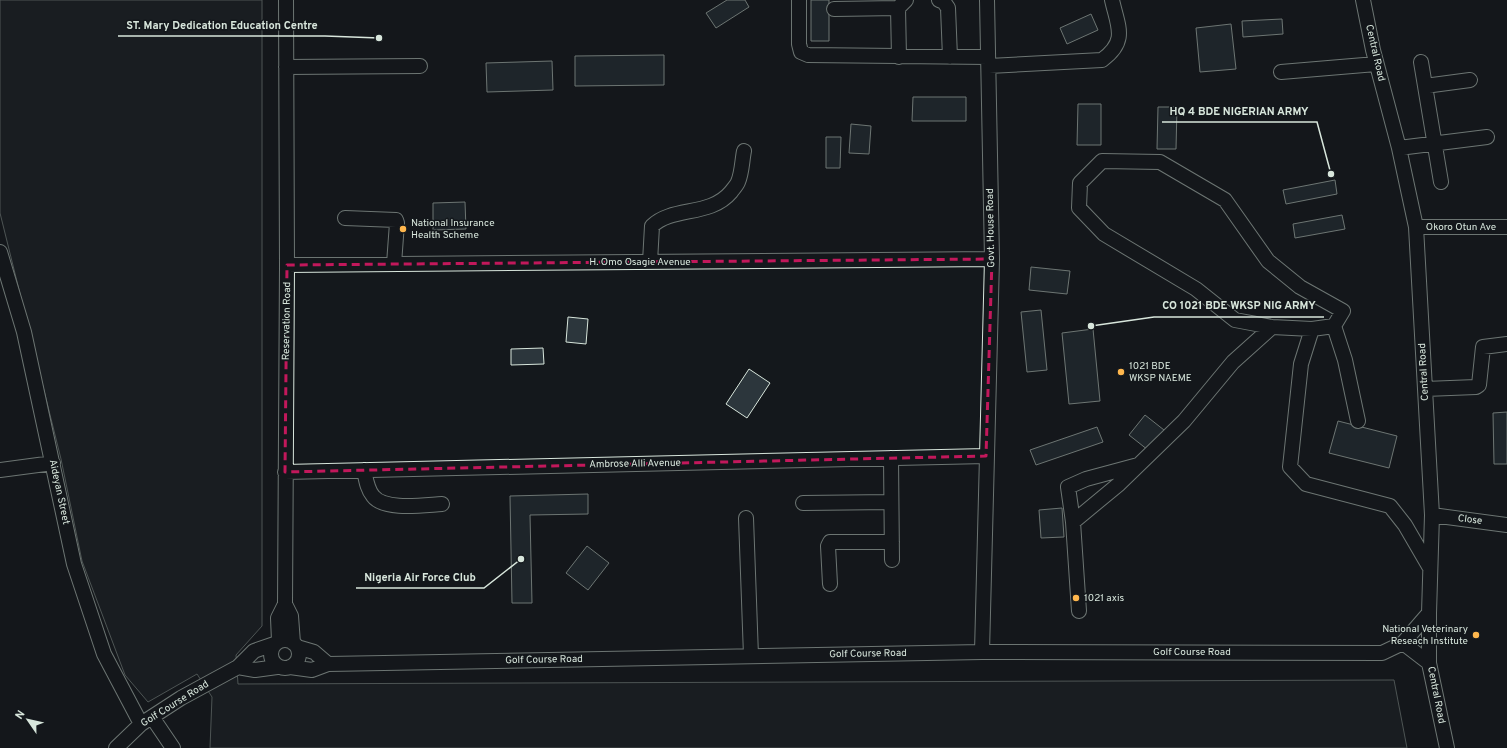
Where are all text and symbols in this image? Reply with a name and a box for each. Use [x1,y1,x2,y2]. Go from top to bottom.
callout: ST. Mary Dedication Education Centre [118,13,325,36]
text: ST. Mary Dedication Education Centre [126,19,318,33]
street label: Central Road [1362,23,1388,83]
callout: HQ 4 BDE NIGERIAN ARMY [1162,99,1317,122]
text: HQ 4 BDE NIGERIAN ARMY [1169,105,1309,119]
street label: Govt. House Road [984,188,998,268]
place label: National Insurance Health Scheme [411,217,495,242]
street label: Okoro Otun Ave [1426,221,1496,234]
marker: National Insurance Health Scheme [398,224,408,234]
street label: H. Omo Osagie Avenue [589,256,691,269]
street label: Reservation Road [280,282,294,360]
callout: CO 1021 BDE WKSP NIG ARMY [1154,294,1324,317]
text: CO 1021 BDE WKSP NIG ARMY [1162,299,1316,313]
street label: Central Road [1416,343,1432,401]
place label: 1021 BDE WKSP NAEME [1129,360,1192,385]
marker: 1021 BDE WKSP NAEME [1116,367,1126,377]
street label: Ambrose Alli Avenue [589,457,681,471]
street label: Aideyan Street [46,458,72,526]
street label: Close [1457,512,1483,528]
callout: Nigeria Air Force Club [356,565,484,588]
text: Nigeria Air Force Club [364,571,476,585]
place label: 1021 axis [1084,592,1124,605]
marker: 1021 axis [1071,593,1081,603]
place label: National Veterinary Reseach Institute [1382,623,1468,648]
marker: National Veterinary Reseach Institute [1471,630,1481,640]
street label: Golf Course Road [1153,646,1231,659]
street label: Golf Course Road [829,647,907,661]
street label: Golf Course Road [505,653,583,667]
street label: Central Road [1424,665,1448,725]
street label: Golf Course Road [139,678,211,730]
north arrow [8,700,48,740]
text: N [13,708,29,722]

